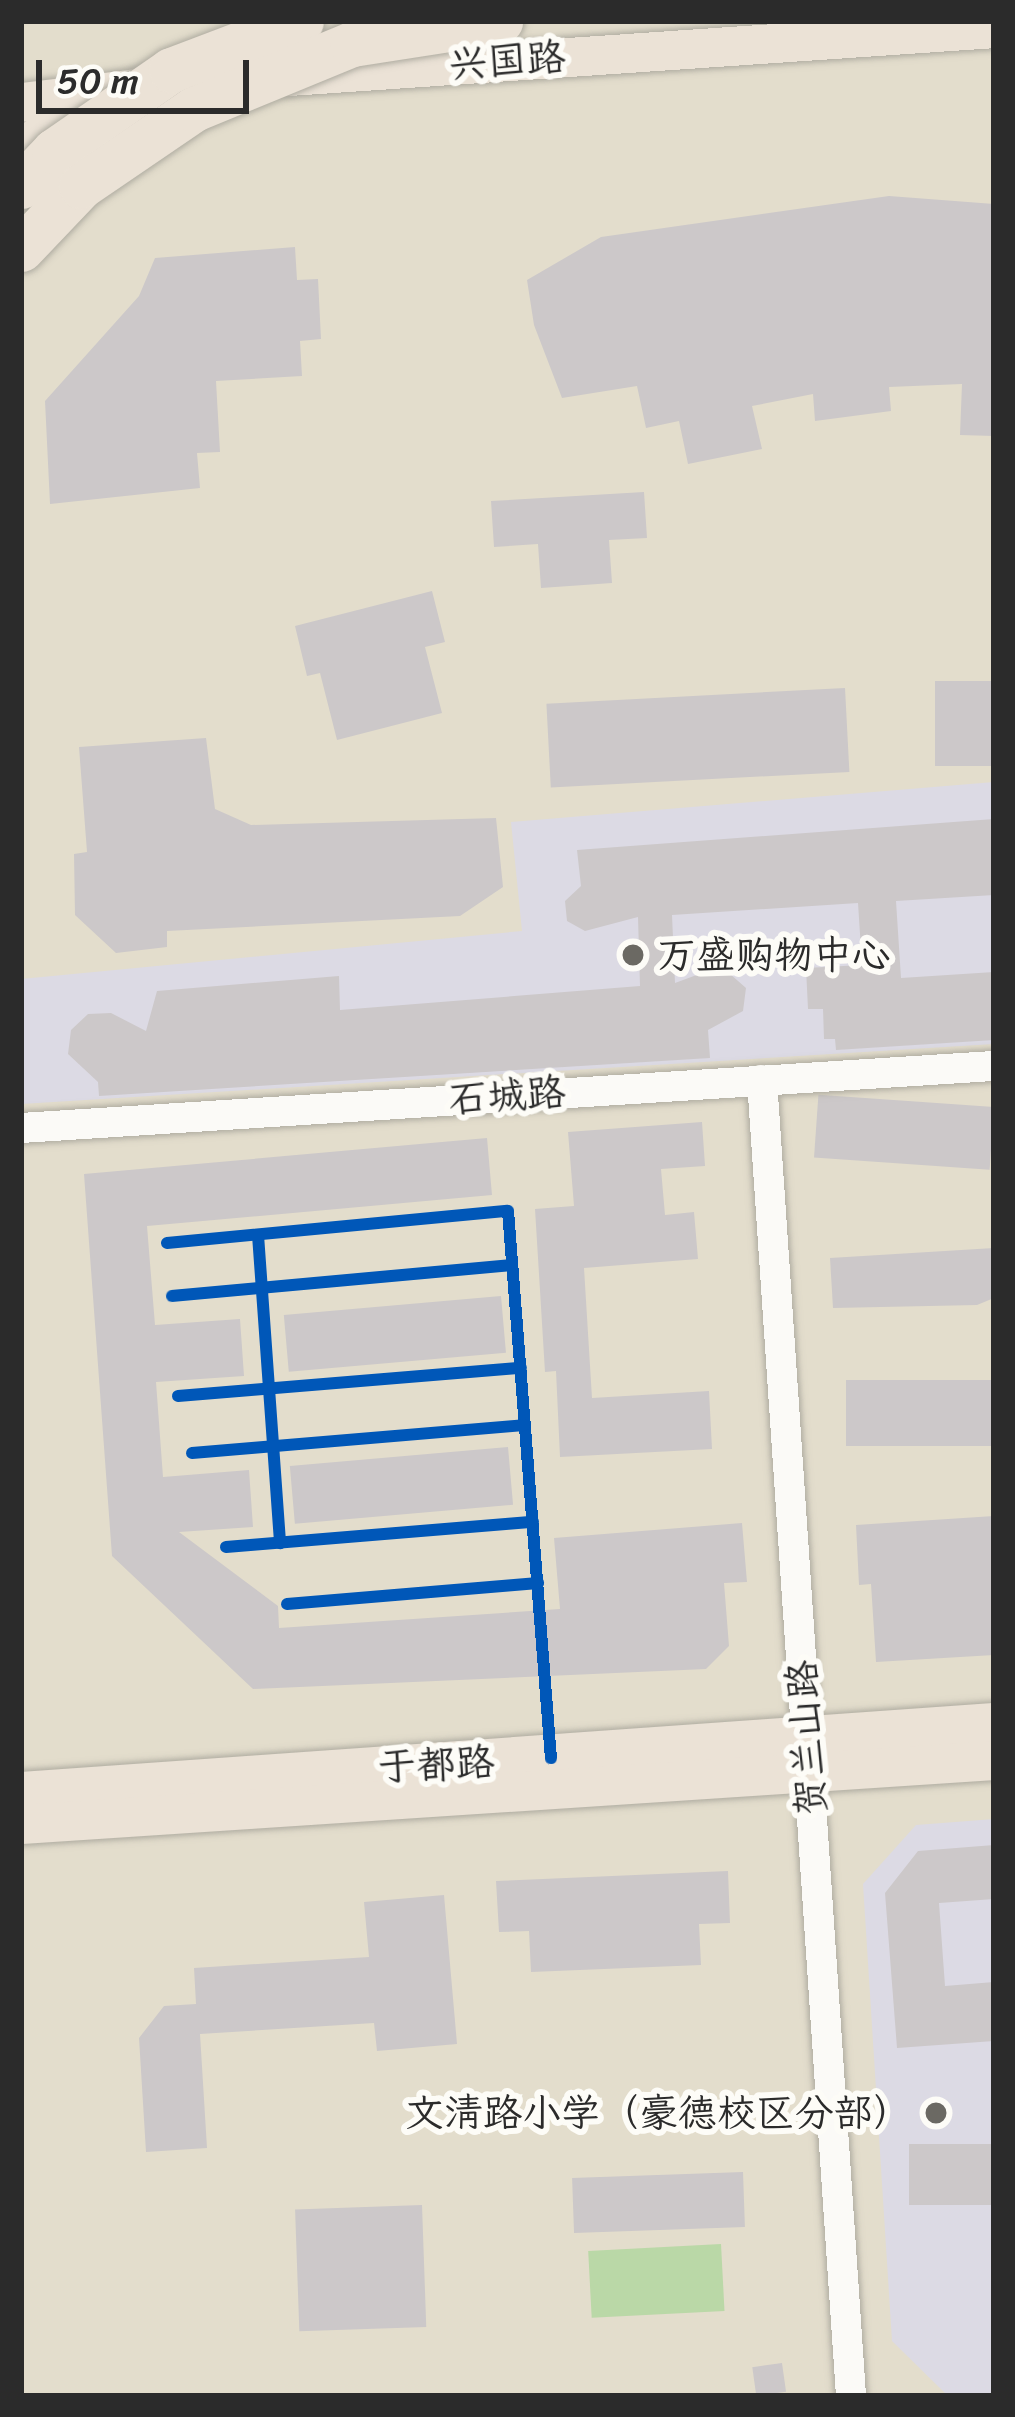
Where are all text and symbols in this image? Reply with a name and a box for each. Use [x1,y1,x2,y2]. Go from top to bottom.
street label: 兴国路 [447,34,567,88]
scale bar [42,36,255,110]
text: 50 m [57,49,139,113]
place label: 万盛购物中心 [657,932,891,978]
marker: 万盛购物中心 [620,942,646,968]
street label: 石城路 [447,1069,567,1123]
street label: 贺兰山路 [778,1659,836,1817]
street label: 于都路 [376,1739,496,1791]
place label: 文清路小学（豪德校区分部） [405,2090,912,2136]
marker: 文清路小学（豪德校区分部） [923,2100,949,2126]

